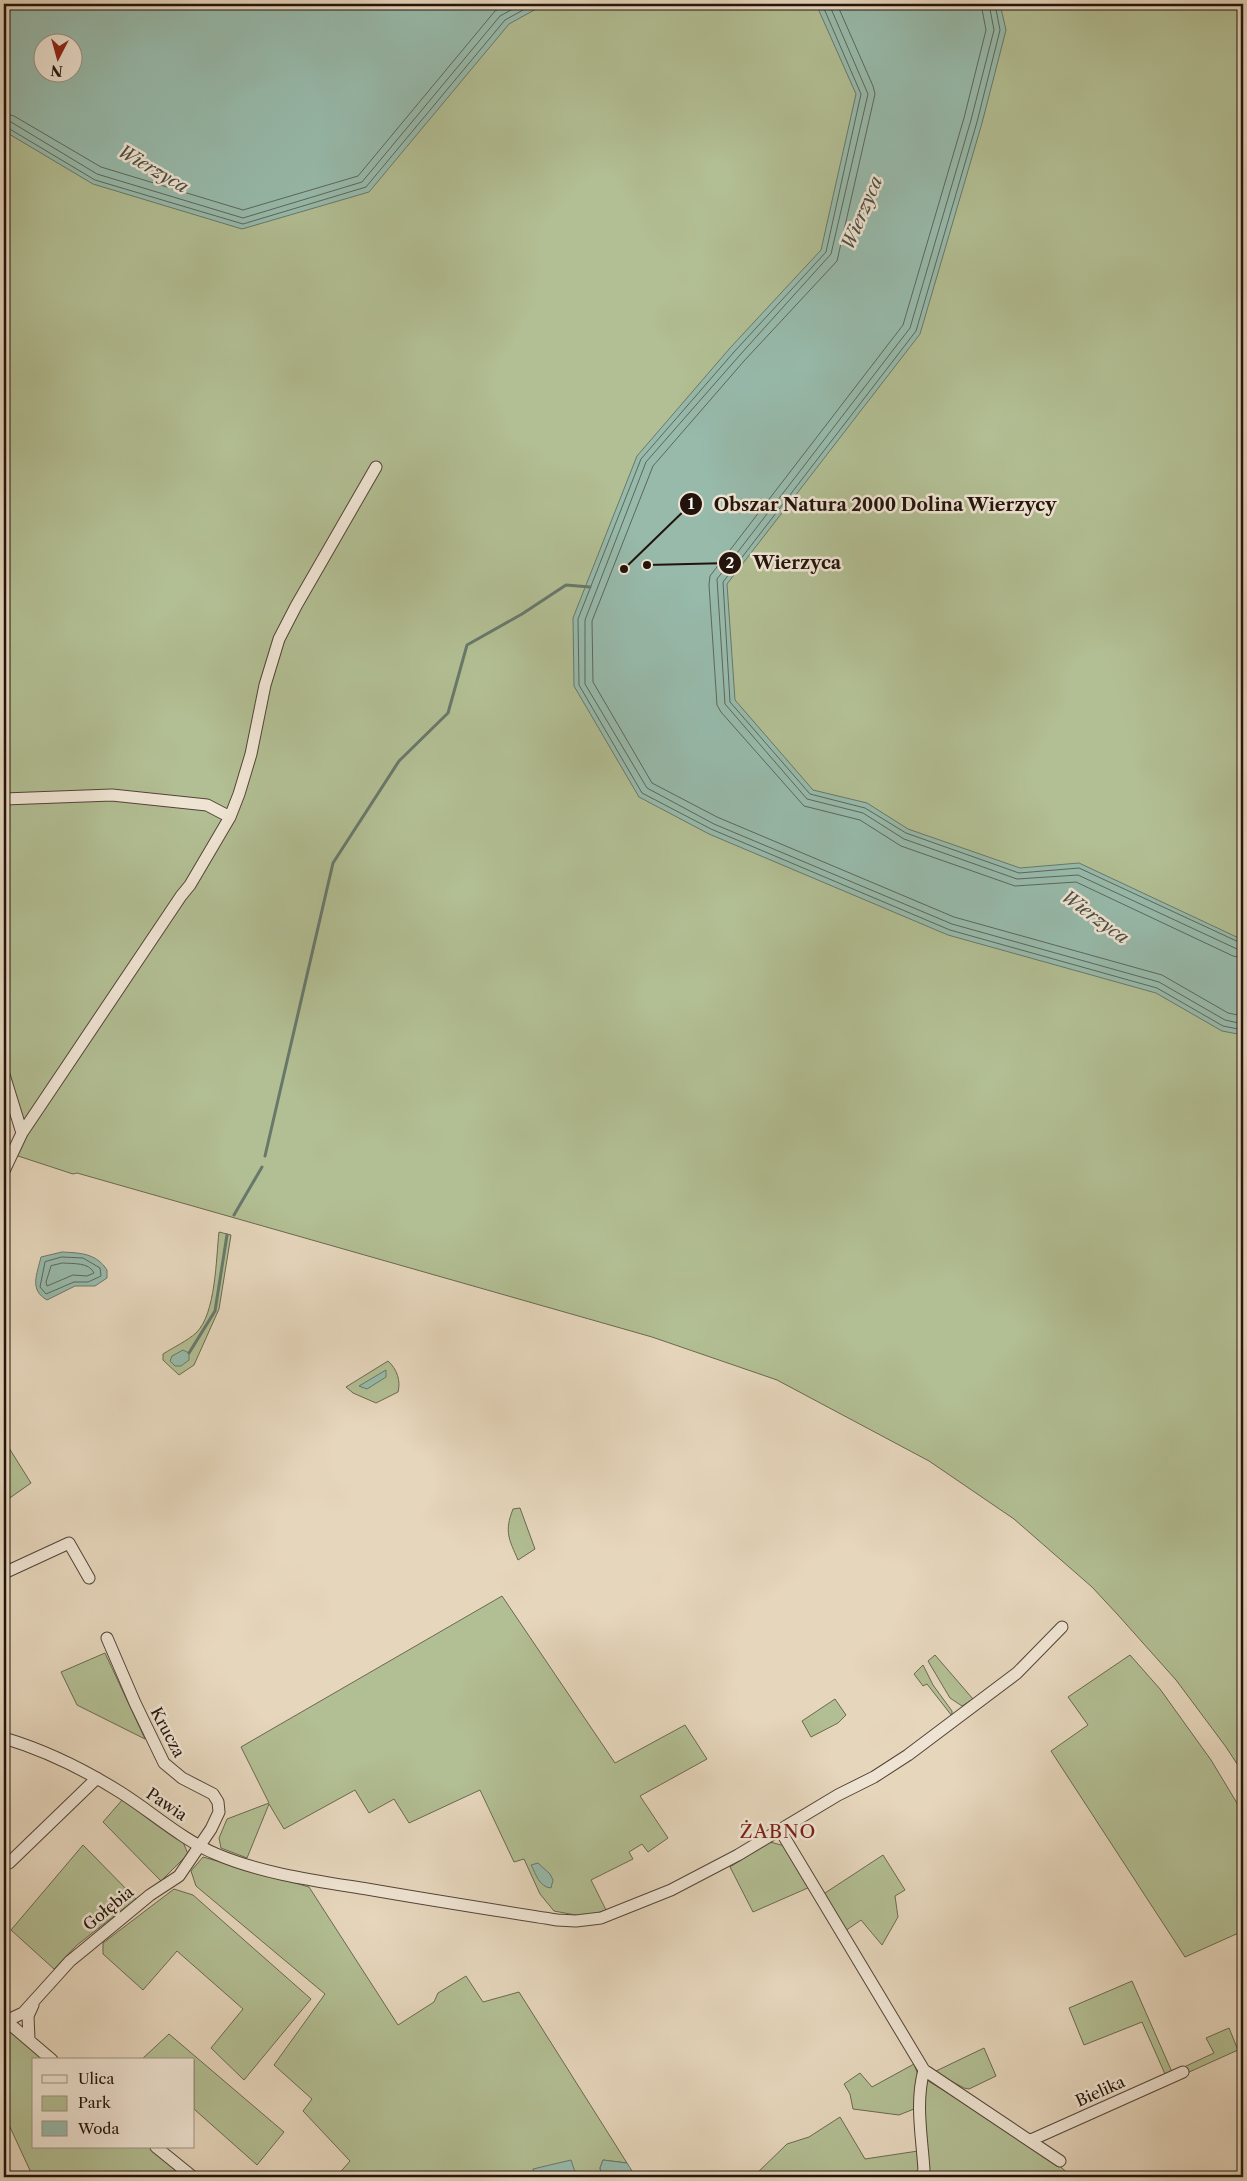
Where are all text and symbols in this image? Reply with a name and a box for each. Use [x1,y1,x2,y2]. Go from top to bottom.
north arrow [32,32,82,82]
text: N [50,61,64,81]
water label: Wierzyca [114,140,192,198]
water label: Wierzyca [837,173,887,253]
callout: Obszar Natura 2000 Dolina Wierzycy [678,488,1067,521]
text: 1 [688,494,695,513]
text: Obszar Natura 2000 Dolina Wierzycy [714,494,1057,516]
callout: Wierzyca [718,546,851,579]
text: Wierzyca [752,552,842,574]
text: 2 [726,553,735,572]
water label: Wierzyca [1057,885,1133,949]
street label: Krucza [146,1703,190,1761]
street label: Pawia [143,1783,192,1825]
district label: ŻABNO [740,1820,816,1843]
street label: Gołębia [79,1881,138,1934]
legend [32,2058,195,2148]
text: Ulica [78,2069,114,2088]
street label: Bielika [1072,2071,1128,2111]
text: Park [78,2093,112,2112]
text: Woda [77,2119,119,2138]

